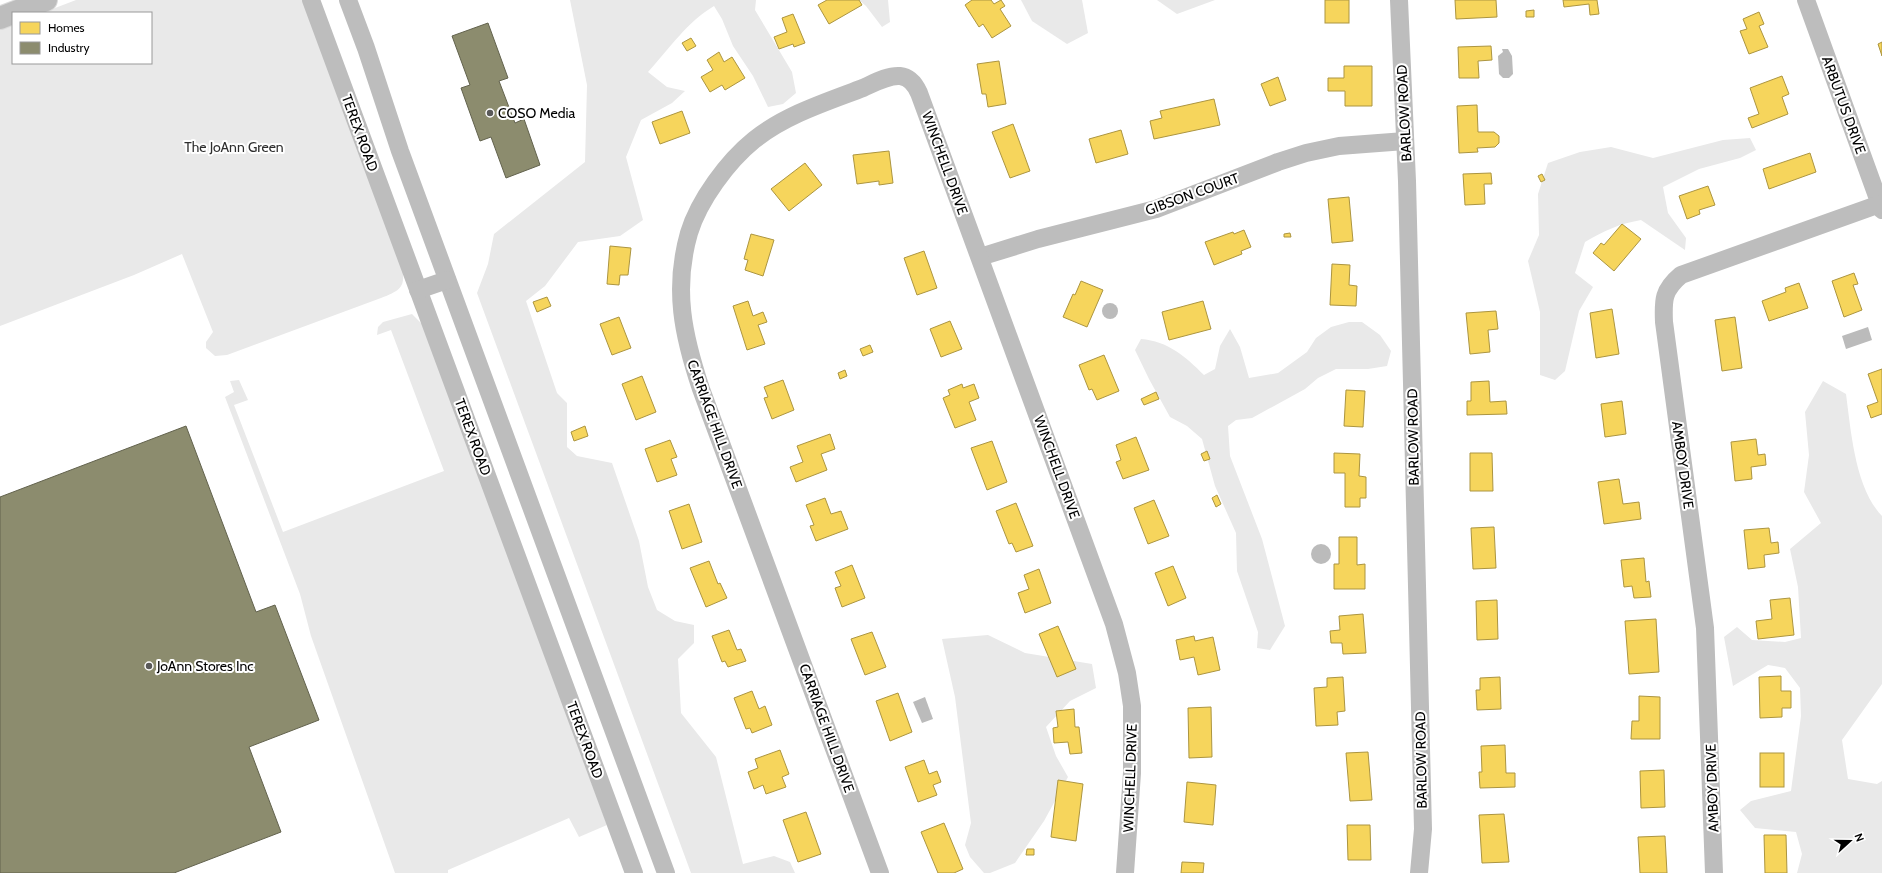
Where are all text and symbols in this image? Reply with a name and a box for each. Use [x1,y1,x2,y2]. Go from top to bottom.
legend [12,12,152,64]
text: Homes [48,20,85,35]
text: Industry [48,40,89,55]
street label: ARBUTUS DRIVE [1818,54,1870,157]
street label: BARLOW ROAD [1392,64,1416,162]
street label: TEREX ROAD [338,92,382,174]
place label: COSO Media [498,104,575,122]
marker: COSO Media [485,108,495,118]
street label: WINCHELL DRIVE [918,109,972,217]
park label: The JoAnn Green [184,138,284,156]
street label: GIBSON COURT [1143,169,1242,219]
street label: CARRIAGE HILL DRIVE [683,357,747,491]
street label: BARLOW ROAD [1403,388,1423,486]
street label: TEREX ROAD [451,396,495,478]
street label: WINCHELL DRIVE [1030,413,1084,521]
street label: AMBOY DRIVE [1668,420,1698,510]
place label: JoAnn Stores Inc [156,657,254,675]
marker: JoAnn Stores Inc [144,661,154,671]
street label: CARRIAGE HILL DRIVE [795,661,859,795]
street label: TEREX ROAD [563,699,607,781]
street label: BARLOW ROAD [1411,711,1431,809]
street label: WINCHELL DRIVE [1119,723,1141,833]
street label: AMBOY DRIVE [1701,743,1723,832]
north arrow [1830,821,1870,861]
text: N [1851,831,1867,844]

